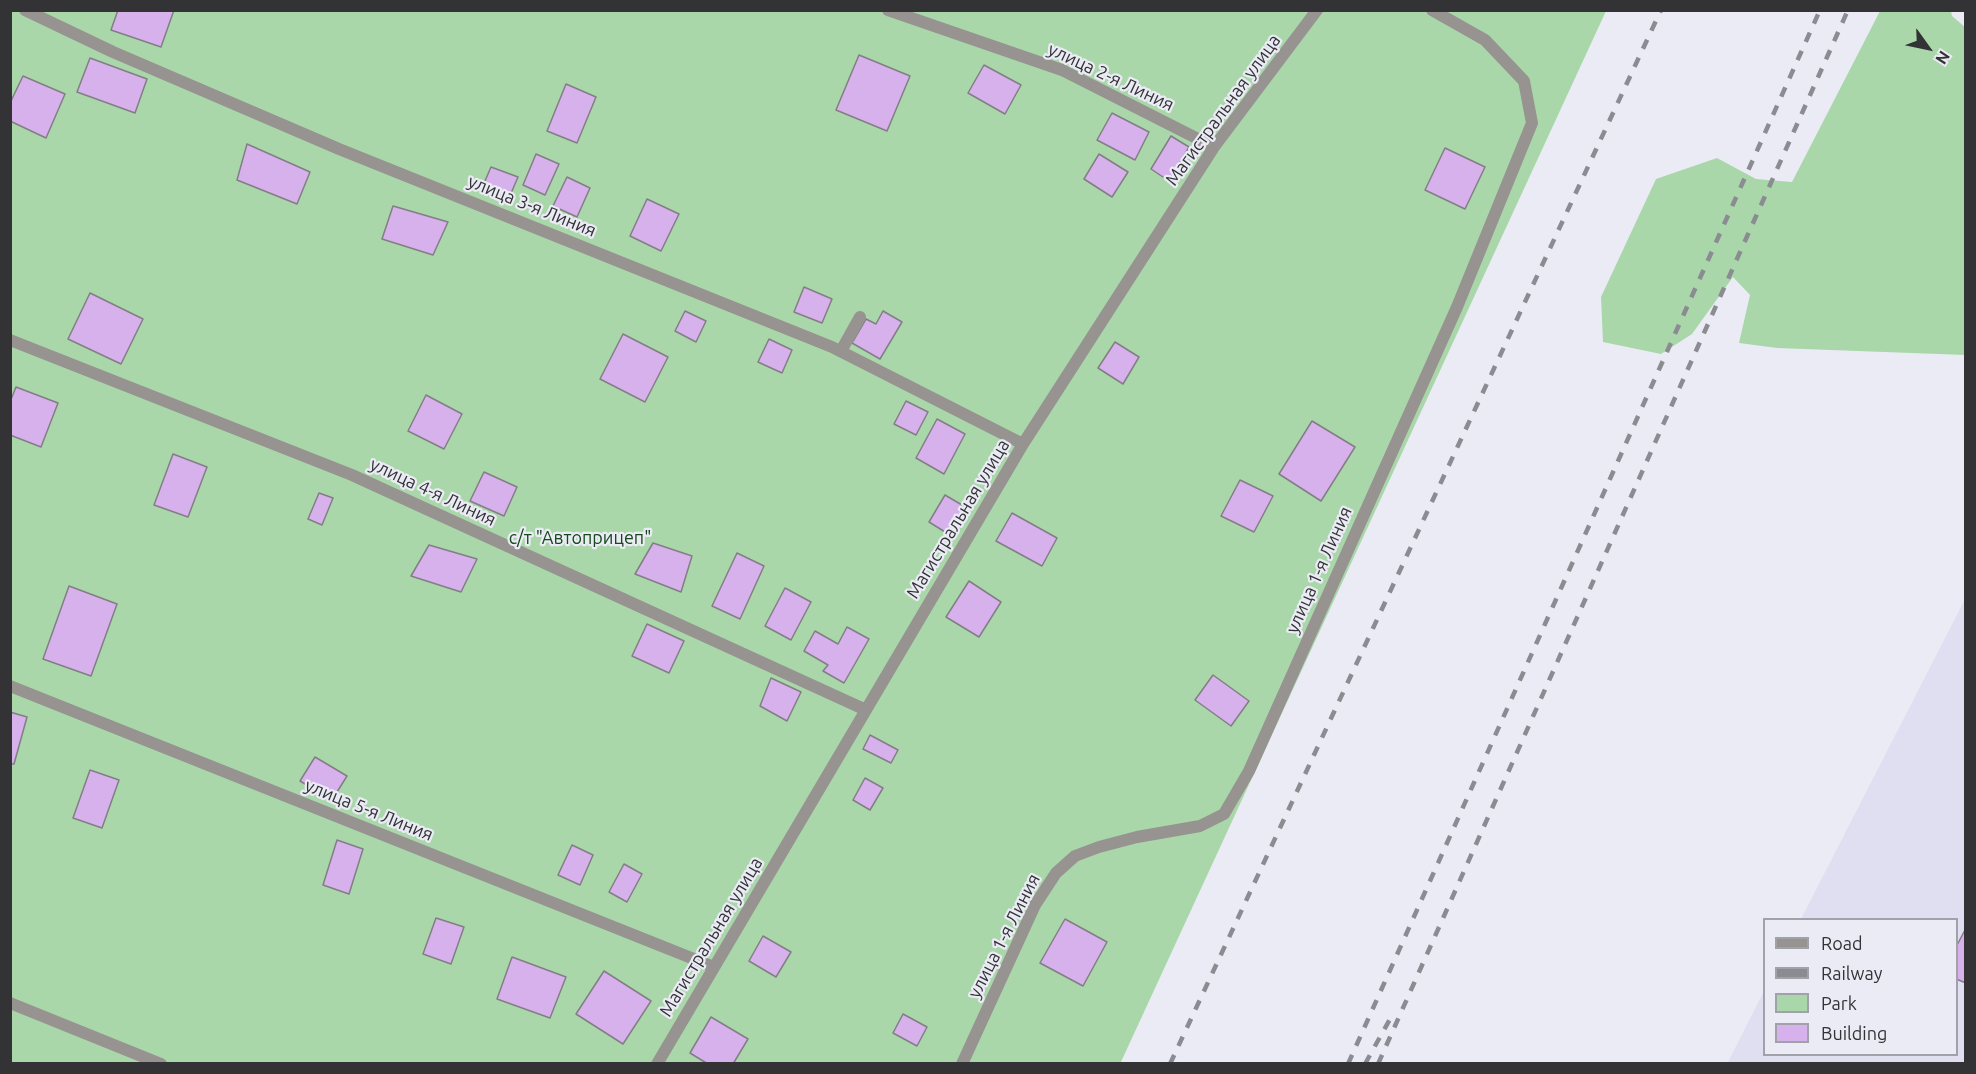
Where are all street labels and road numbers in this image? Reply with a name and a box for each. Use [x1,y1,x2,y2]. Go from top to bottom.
street label: Магистральная улица [1161,30,1285,190]
street label: улица 2-я Линия [1045,38,1177,116]
street label: улица 3-я Линия [465,170,599,242]
street label: Магистральная улица [902,435,1014,603]
street label: улица 4-я Линия [367,453,499,531]
street label: улица 1-я Линия [1281,503,1357,637]
street label: улица 5-я Линия [302,774,436,846]
street label: Магистральная улица [655,853,767,1021]
street label: улица 1-я Линия [963,870,1045,1002]

